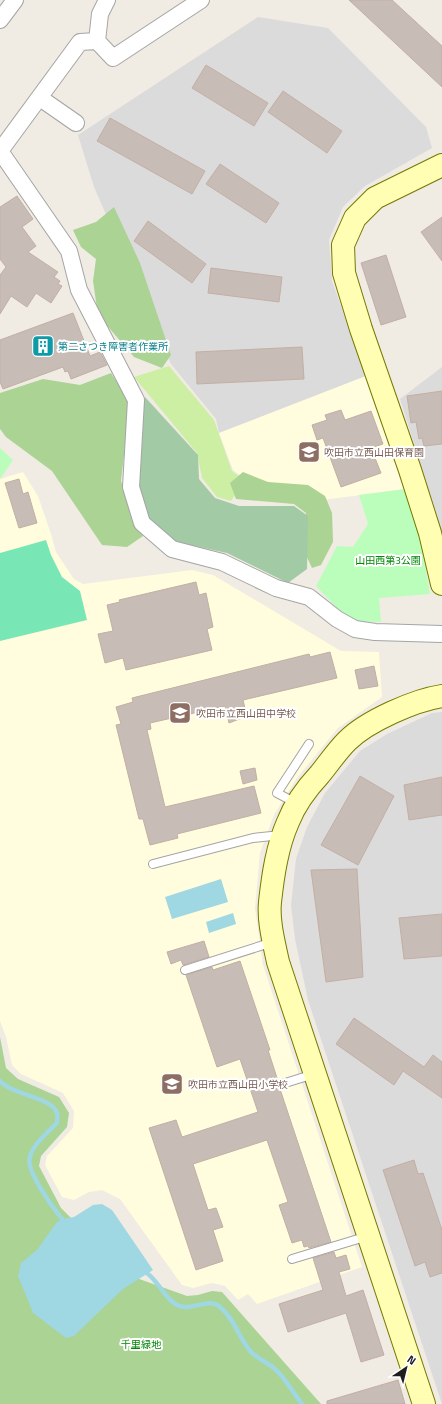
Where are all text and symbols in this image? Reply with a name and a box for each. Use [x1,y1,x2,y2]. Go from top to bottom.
building icon: 第二さつき障害者作業所 [30,333,56,359]
place label: 第二さつき障害者作業所 [58,339,168,354]
school or university icon: 吹田市立西山田保育園 [296,439,322,465]
place label: 吹田市立西山田保育園 [324,445,424,460]
park label: 山田西第3公園 [355,553,421,568]
school or university icon: 吹田市立西山田中学校 [167,700,193,726]
place label: 吹田市立西山田中学校 [196,706,296,721]
school or university icon: 吹田市立西山田小学校 [159,1071,185,1097]
place label: 吹田市立西山田小学校 [188,1077,288,1092]
park label: 千里緑地 [121,1337,162,1352]
north arrow [386,1348,426,1388]
text: N [404,1351,419,1369]

